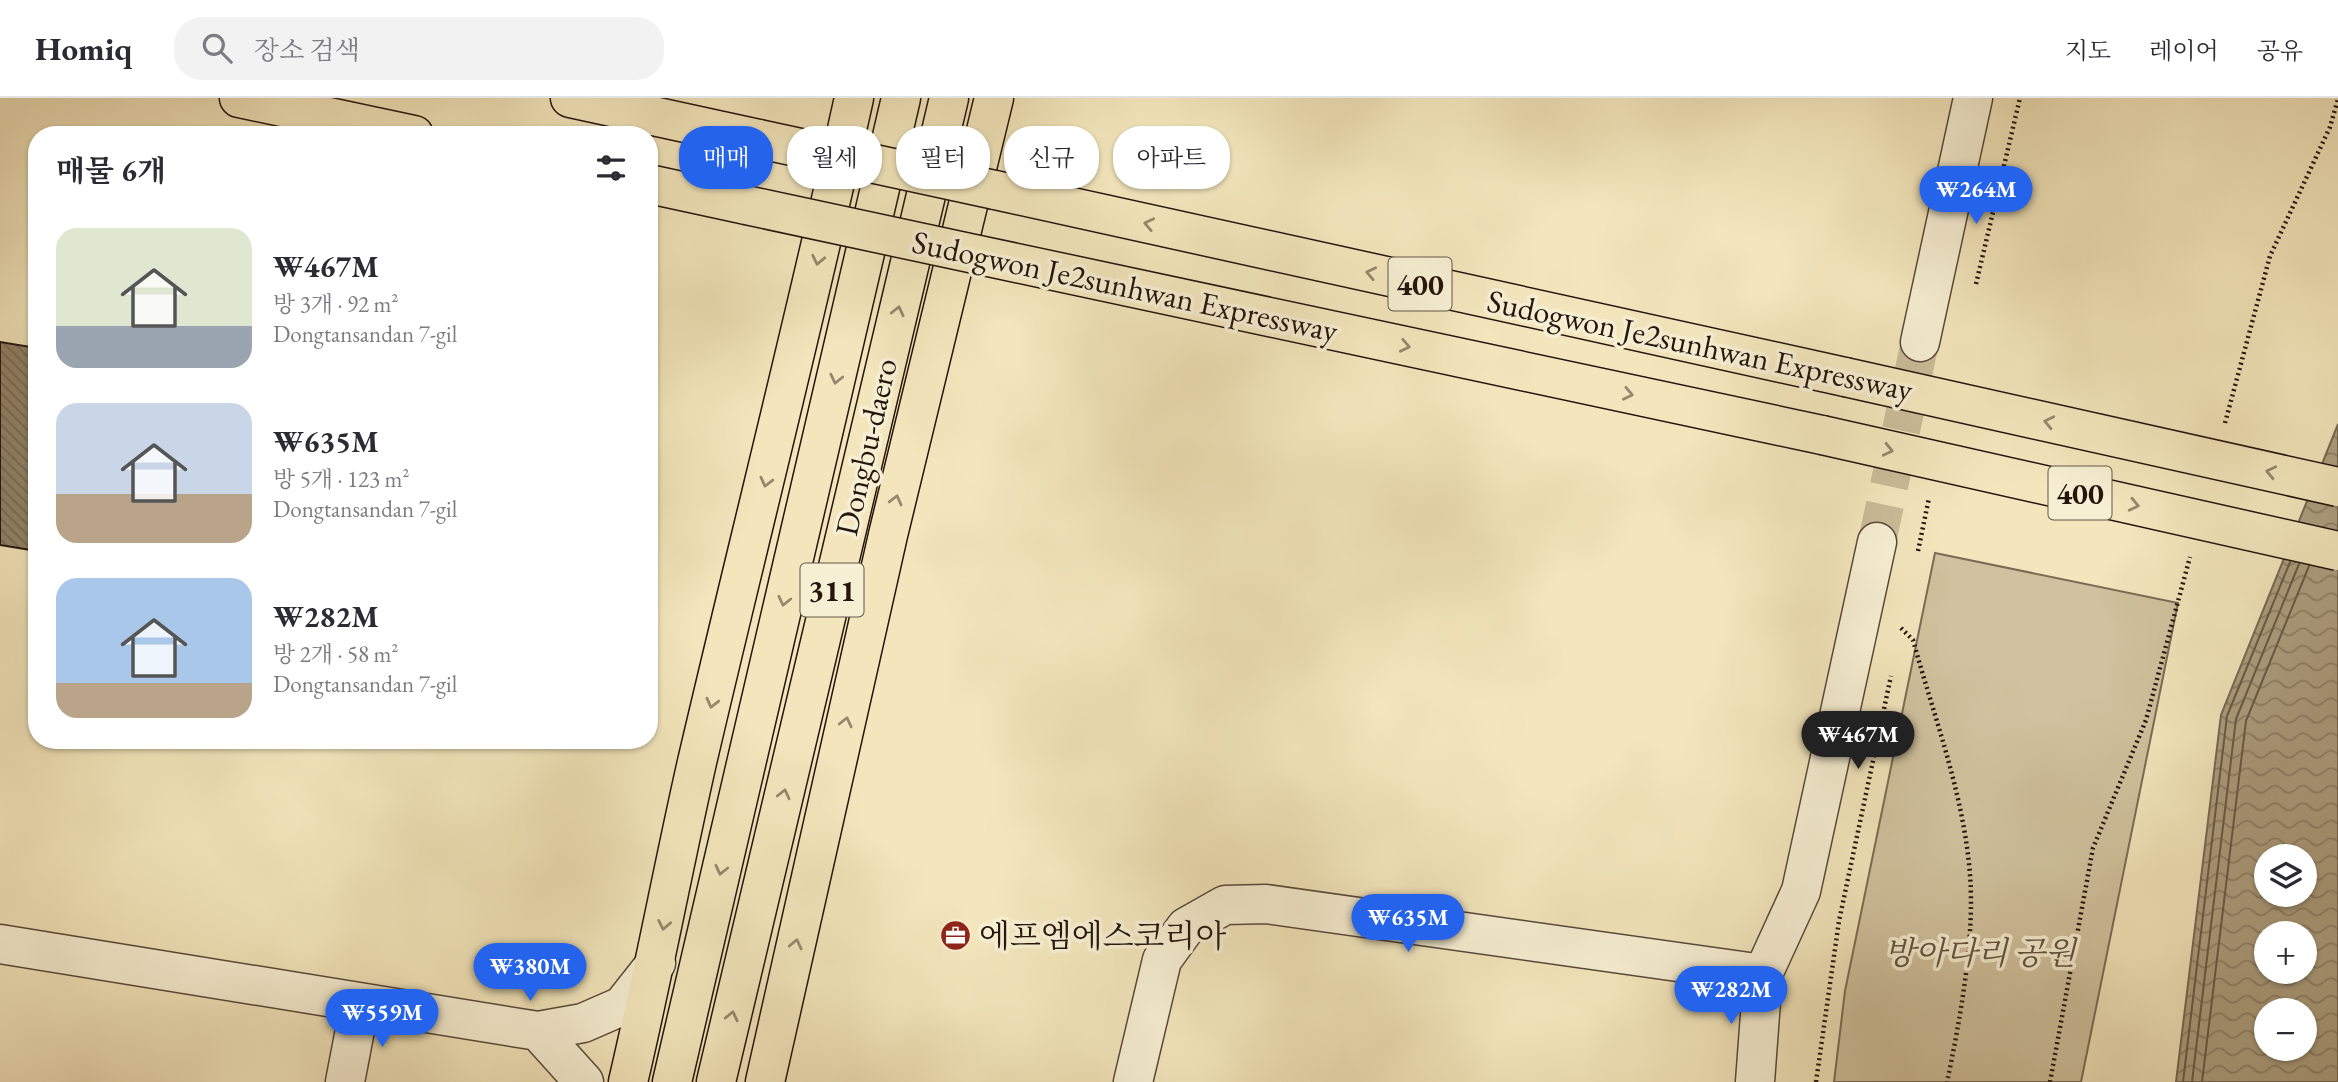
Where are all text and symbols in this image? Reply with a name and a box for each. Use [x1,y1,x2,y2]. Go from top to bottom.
search box [174,17,664,80]
text: Homiq [35,27,132,70]
icon: search [198,29,236,67]
text: 장소 검색 [254,33,360,67]
text: 지도 [2065,35,2111,66]
text: 레이어 [2149,35,2219,66]
text: 공유 [2257,35,2303,66]
chip: 매매 [679,126,773,189]
chip: 월세 [787,126,882,189]
chip: 필터 [896,126,990,189]
chip: 신규 [1004,126,1099,189]
chip: 아파트 [1113,126,1230,189]
icon: filters [592,149,630,187]
text: 매물 6개 [56,151,166,190]
pin: ₩264M [1927,166,2025,226]
text: ₩264M [1935,174,2017,204]
one-way arrow [1143,218,1155,232]
street label: Sudogwon Je2sunhwan Expressway [908,220,1343,352]
text: ₩467M [273,247,379,286]
one-way arrow [812,254,827,266]
icon: home [112,256,196,340]
road number: 400 [1388,258,1452,310]
one-way arrow [1365,266,1377,281]
street label: Sudogwon Je2sunhwan Expressway [1483,279,1918,411]
text: 방 3개 · 92 m² [273,289,398,319]
one-way arrow [890,305,905,317]
text: Dongtansandan 7-gil [273,319,457,349]
one-way arrow [1399,338,1411,353]
street label: Dongbu-daero [825,354,907,540]
one-way arrow [829,373,844,385]
one-way arrow [1622,385,1634,400]
one-way arrow [2043,416,2055,431]
text: ₩635M [273,422,379,461]
icon: home [112,431,196,515]
one-way arrow [1882,442,1894,456]
text: 방 5개 · 123 m² [273,464,409,494]
road number: 400 [2048,466,2112,520]
one-way arrow [2265,466,2277,480]
one-way arrow [759,476,774,488]
text: Dongtansandan 7-gil [273,494,457,524]
one-way arrow [888,494,902,506]
one-way arrow [2128,497,2140,512]
road number: 311 [800,564,864,617]
one-way arrow [778,595,792,607]
text: ₩282M [273,597,379,636]
icon: home [112,606,196,690]
text: 방 2개 · 58 m² [273,639,398,669]
text: Dongtansandan 7-gil [273,669,457,699]
one-way arrow [706,697,720,709]
pin: ₩467M [1809,712,1907,771]
one-way arrow [837,716,852,728]
text: ₩467M [1817,719,1899,749]
one-way arrow [776,788,790,800]
map controls [2254,844,2317,1061]
button: layers [2254,844,2317,907]
one-way arrow [715,864,729,876]
pin: ₩635M [1359,894,1457,954]
text: ₩635M [1367,902,1449,932]
place label: 에프엠에스코리아 [979,915,1226,957]
one-way arrow [658,919,673,931]
office icon: 에프엠에스코리아 [939,919,973,953]
button: + [2254,921,2317,984]
park label: 방아다리 공원 [1884,932,2078,974]
one-way arrow [788,938,802,950]
pin: ₩380M [481,944,579,1003]
text: ₩380M [489,951,571,981]
pin: ₩282M [1682,967,1780,1026]
text: ₩282M [1690,974,1772,1004]
pin: ₩559M [333,990,431,1049]
text: ₩559M [341,997,423,1027]
button: − [2254,998,2317,1061]
one-way arrow [723,1010,738,1022]

